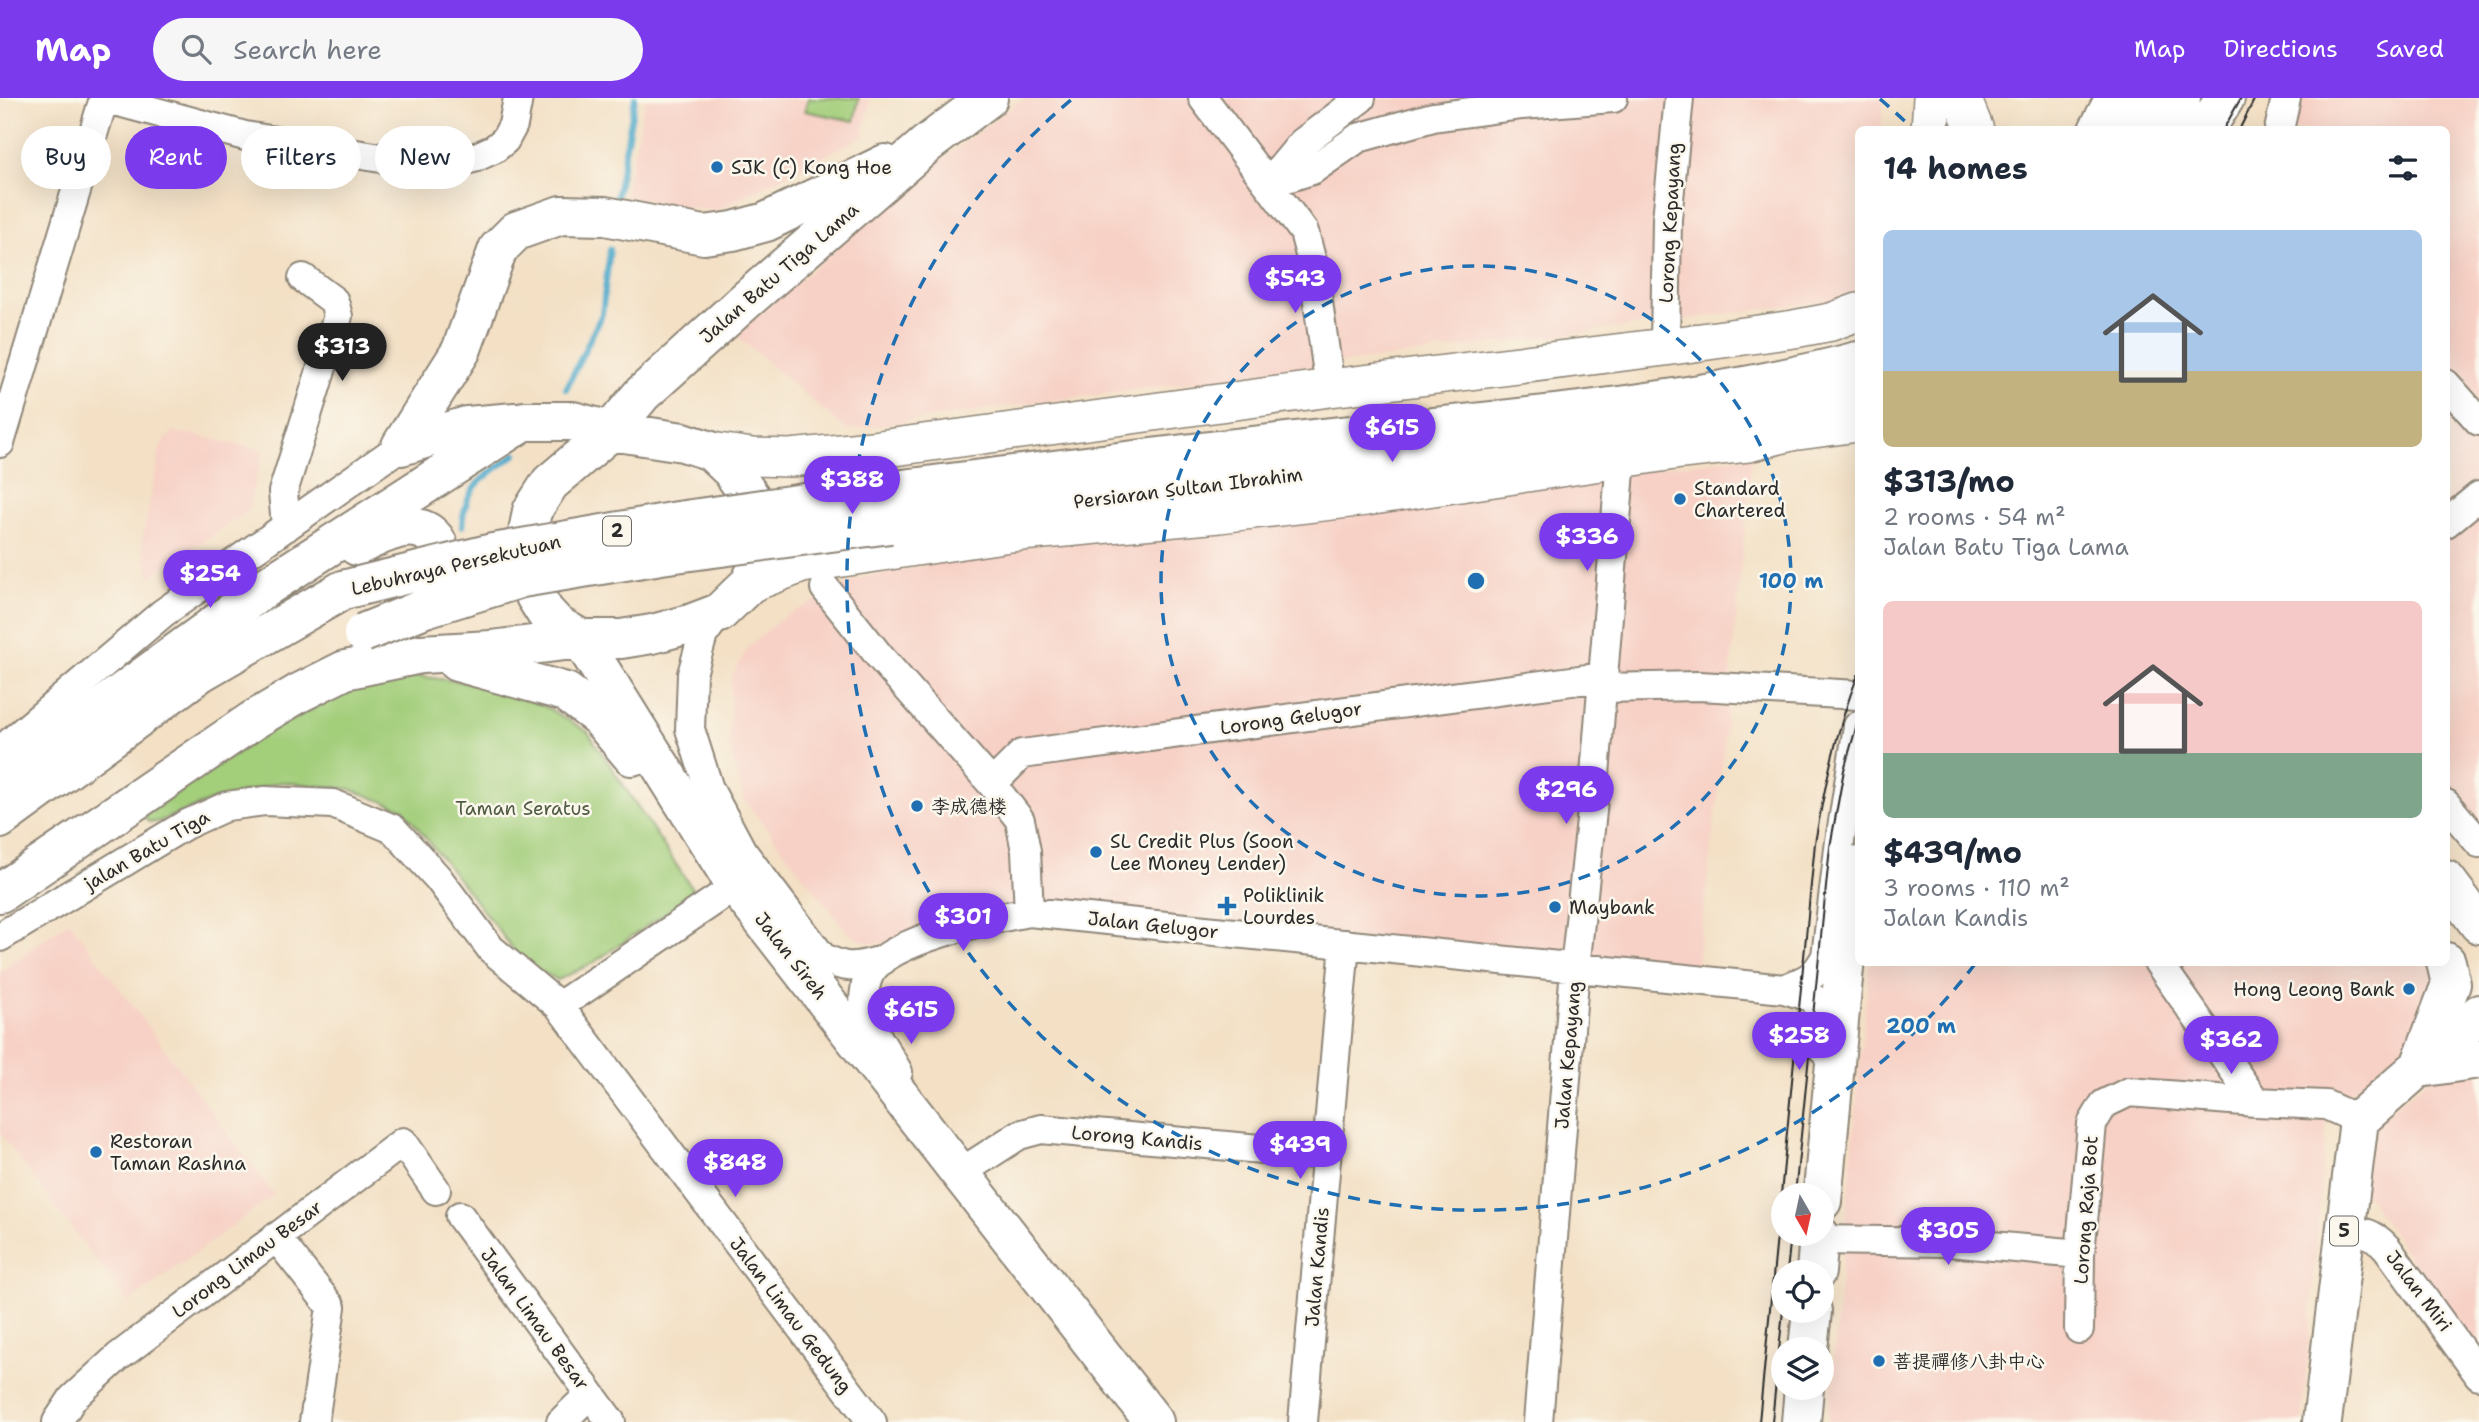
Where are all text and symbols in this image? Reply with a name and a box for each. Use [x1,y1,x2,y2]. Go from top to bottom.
search box [153,18,643,81]
text: Map [35,27,111,72]
icon: search [177,30,215,68]
text: Search here [233,32,382,67]
text: Map [2134,33,2185,65]
text: Directions [2223,33,2338,65]
text: Saved [2376,33,2444,65]
chip: Buy [21,126,111,189]
chip: Rent [125,126,227,189]
chip: Filters [241,126,361,189]
chip: New [375,126,475,189]
street label: Lorong Kepayang [1653,142,1687,304]
text: 14 homes [1883,148,2028,189]
icon: filters [2384,149,2422,187]
place label: SJK (C) Kong Hoe [731,155,892,180]
marker: SJK (C) Kong Hoe [709,159,725,175]
street label: Jalan Batu Tiga Lama [694,197,864,349]
pin: $543 [1254,256,1336,315]
text: $543 [1264,263,1326,293]
icon: home [2090,275,2216,401]
pin: $313 [301,324,383,383]
text: $313 [314,331,370,361]
pin: $615 [1351,404,1433,464]
text: $615 [1365,412,1419,442]
pin: $388 [811,456,893,516]
text: $313/mo [1883,461,2015,502]
street label: Persiaran Sultan Ibrahim [1072,462,1304,514]
text: $388 [820,464,884,494]
place label: Standard Chartered [1694,476,1786,523]
marker: Standard Chartered [1672,491,1688,507]
text: 2 rooms · 54 m² [1883,502,2066,532]
pin: $336 [1546,514,1628,573]
road number: 2 [603,516,631,545]
text: $336 [1555,521,1619,551]
street label: Lebuhraya Persekutuan [349,529,563,601]
text: Jalan Batu Tiga Lama [1883,532,2129,562]
pin: $254 [169,550,251,610]
text: $254 [179,558,241,588]
text: 100 m [1759,567,1823,595]
centre of rings [1464,569,1488,593]
icon: home [2090,646,2216,772]
street label: Lorong Gelugor [1218,696,1364,740]
pin: $296 [1525,766,1607,826]
text: $296 [1535,774,1597,804]
place label: 李成德楼 [931,794,1007,819]
park label: Taman Seratus [455,796,591,821]
marker: 李成德楼 [909,798,925,814]
street label: jalan Batu Tiga [79,804,214,896]
place label: SL Credit Plus (Soon Lee Money Lender) [1110,829,1294,876]
text: $439/mo [1883,832,2022,873]
marker: SL Credit Plus (Soon Lee Money Lender) [1088,844,1104,860]
text: 3 rooms · 110 m² [1883,873,2070,903]
place label: Poliklinik Lourdes [1243,883,1324,930]
pin: $301 [922,894,1004,953]
place label: Maybank [1569,895,1655,920]
marker: Poliklinik Lourdes [1217,896,1237,916]
marker: Maybank [1547,899,1563,915]
text: $301 [934,901,992,931]
text: Jalan Kandis [1883,903,2028,933]
street label: Jalan Gelugor [1086,906,1220,944]
street label: Jalan Sireh [749,907,833,1005]
place label: Hong Leong Bank [2233,977,2395,1002]
street label: Jalan Kepayang [1549,980,1587,1130]
marker: Hong Leong Bank [2401,981,2417,997]
pin: $615 [870,986,952,1046]
text: $615 [884,994,938,1024]
pin: $258 [1758,1012,1840,1072]
text: 200 m [1886,1012,1956,1040]
pin: $362 [2190,1016,2272,1076]
text: $258 [1768,1020,1830,1050]
text: $362 [2199,1024,2263,1054]
street label: Lorong Kandis [1070,1120,1204,1156]
pin: $439 [1259,1122,1341,1181]
place label: Restoran Taman Rashna [110,1129,246,1176]
text: $439 [1269,1129,1331,1159]
street label: Lorong Raja Bot [2068,1135,2104,1285]
pin: $848 [694,1140,776,1199]
marker: Restoran Taman Rashna [88,1144,104,1160]
text: $848 [703,1147,767,1177]
north arrow [1771,1183,1834,1246]
map controls [1771,1183,1834,1400]
street label: Lorong Limau Besar [167,1194,327,1324]
street label: Jalan Kandis [1299,1206,1335,1328]
pin: $305 [1907,1208,1989,1267]
text: $305 [1917,1215,1979,1245]
road number: 5 [2330,1216,2358,1246]
street label: Jalan Limau Gedung [724,1232,858,1398]
street label: Jalan Limau Besar [475,1243,595,1395]
street label: Jalan Miri [2380,1245,2458,1337]
button: locate [1771,1260,1834,1323]
button: layers [1771,1337,1834,1400]
place label: 菩提禪修八卦中心 [1893,1349,2045,1374]
marker: 菩提禪修八卦中心 [1871,1353,1887,1369]

